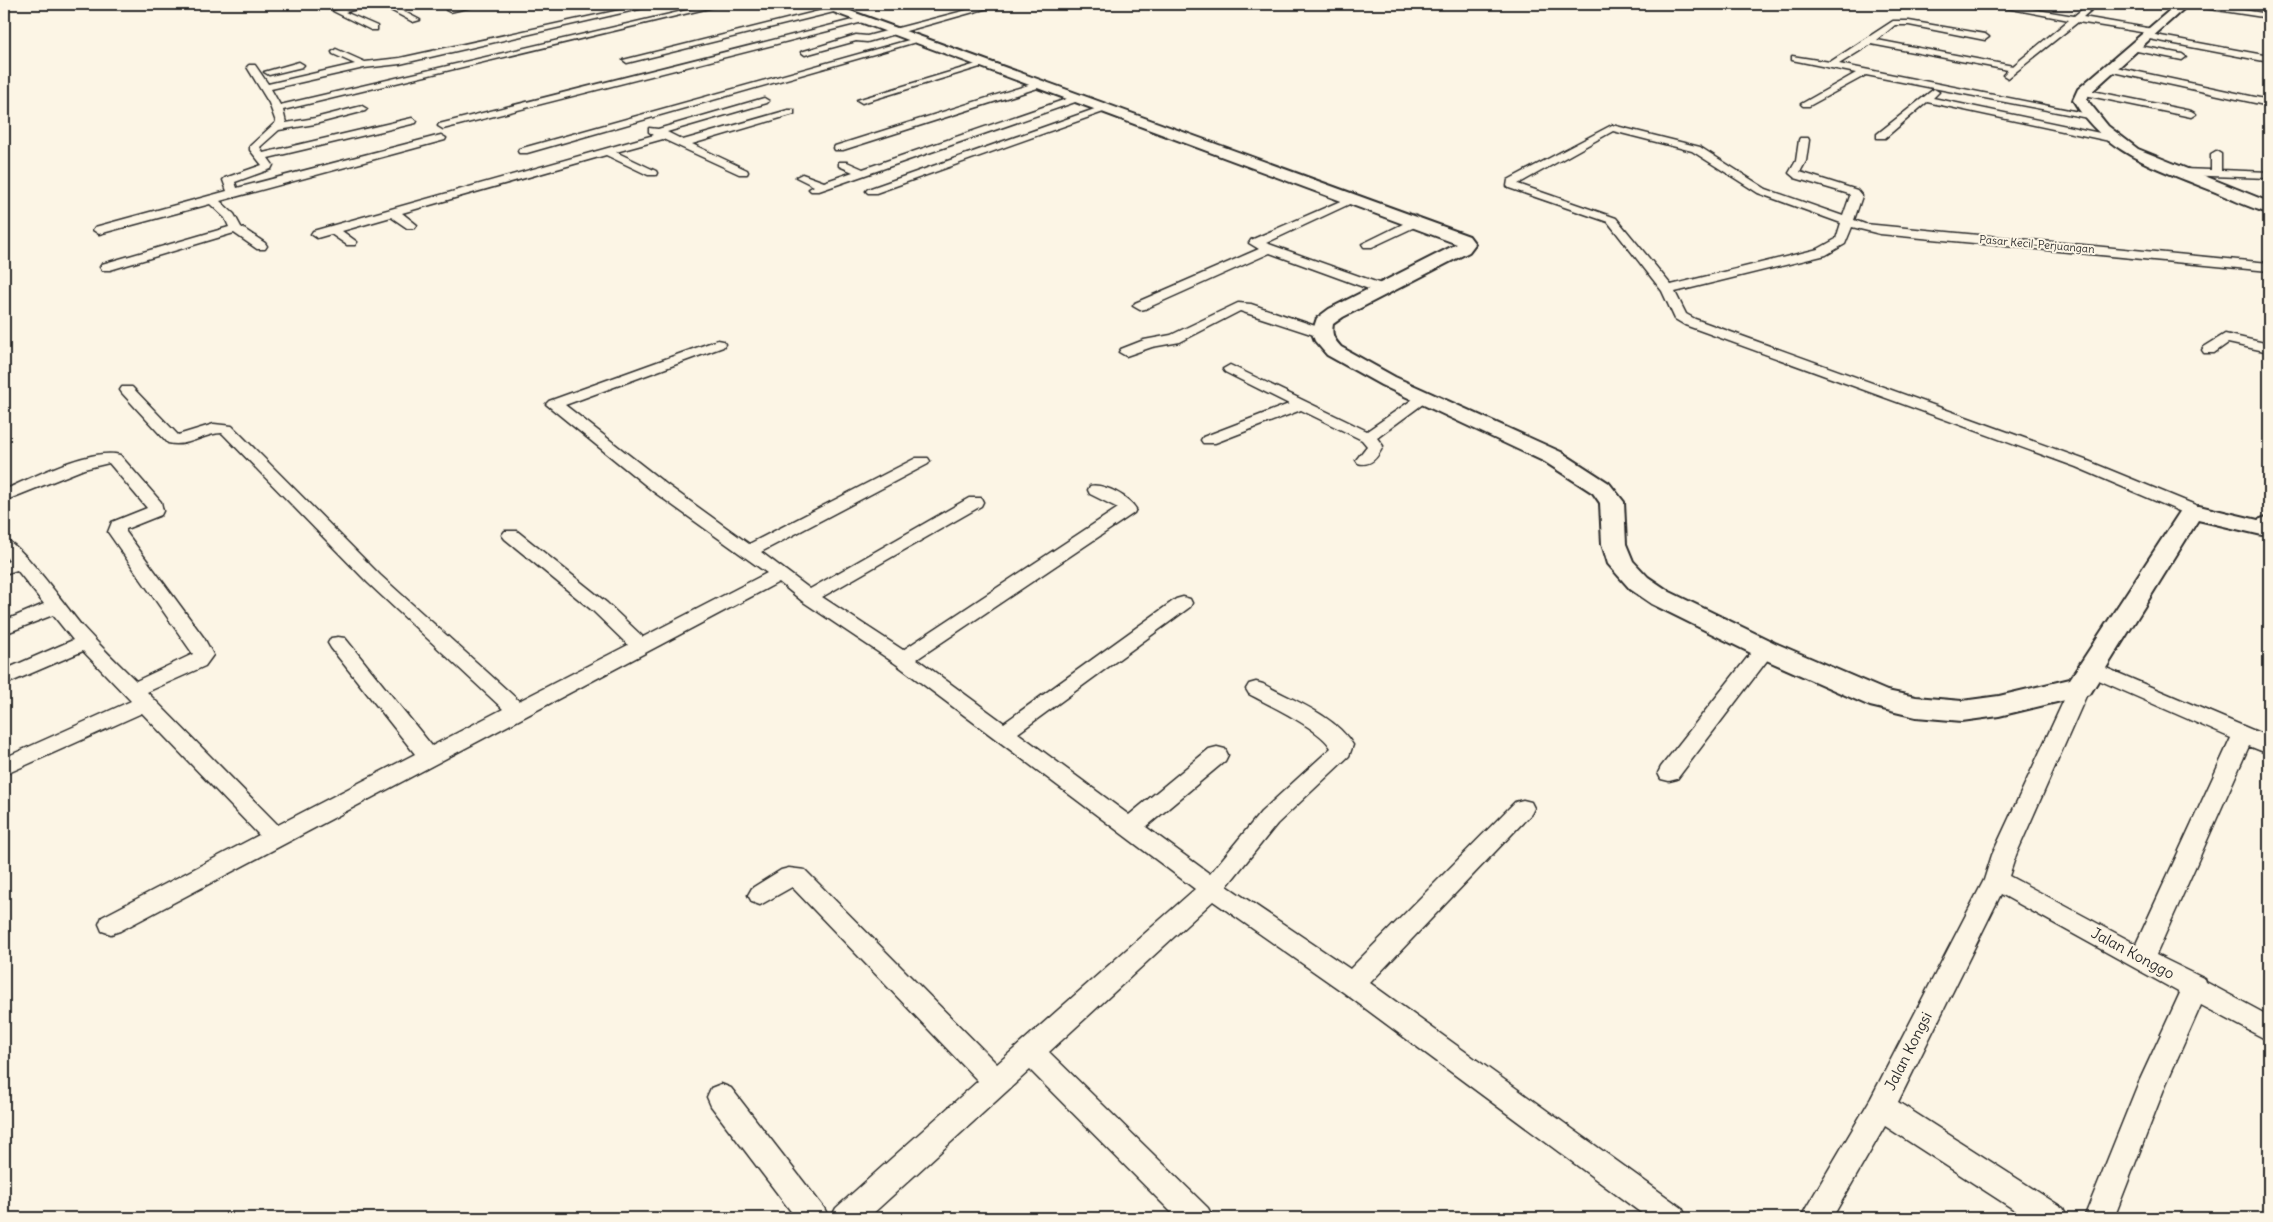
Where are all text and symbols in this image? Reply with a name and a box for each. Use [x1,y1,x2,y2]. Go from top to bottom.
street label: Pasar Kecil-Perjuangan [1979,232,2095,256]
street label: Jalan Konggo [2088,923,2178,983]
street label: Jalan Kongsi [1880,1009,1936,1093]

